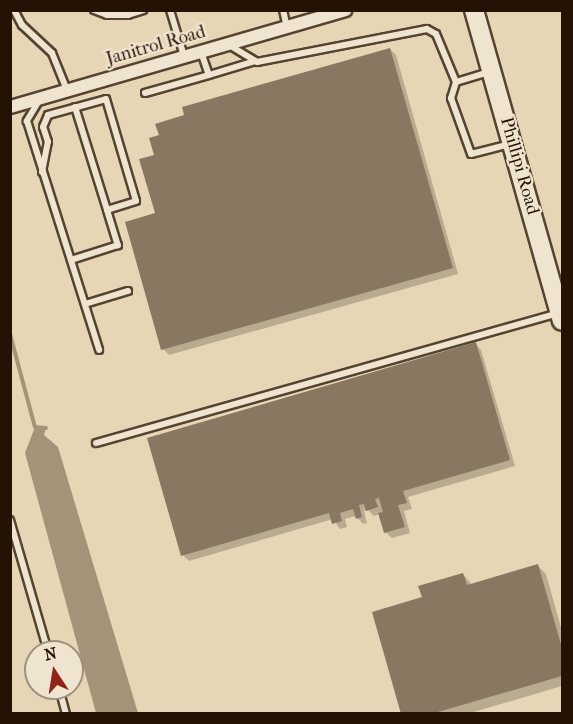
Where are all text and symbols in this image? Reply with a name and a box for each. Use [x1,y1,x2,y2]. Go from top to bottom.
street label: Janitrol Road [104,22,208,70]
street label: Phillipi Road [495,115,543,217]
north arrow [24,640,84,700]
text: N [43,643,58,664]

